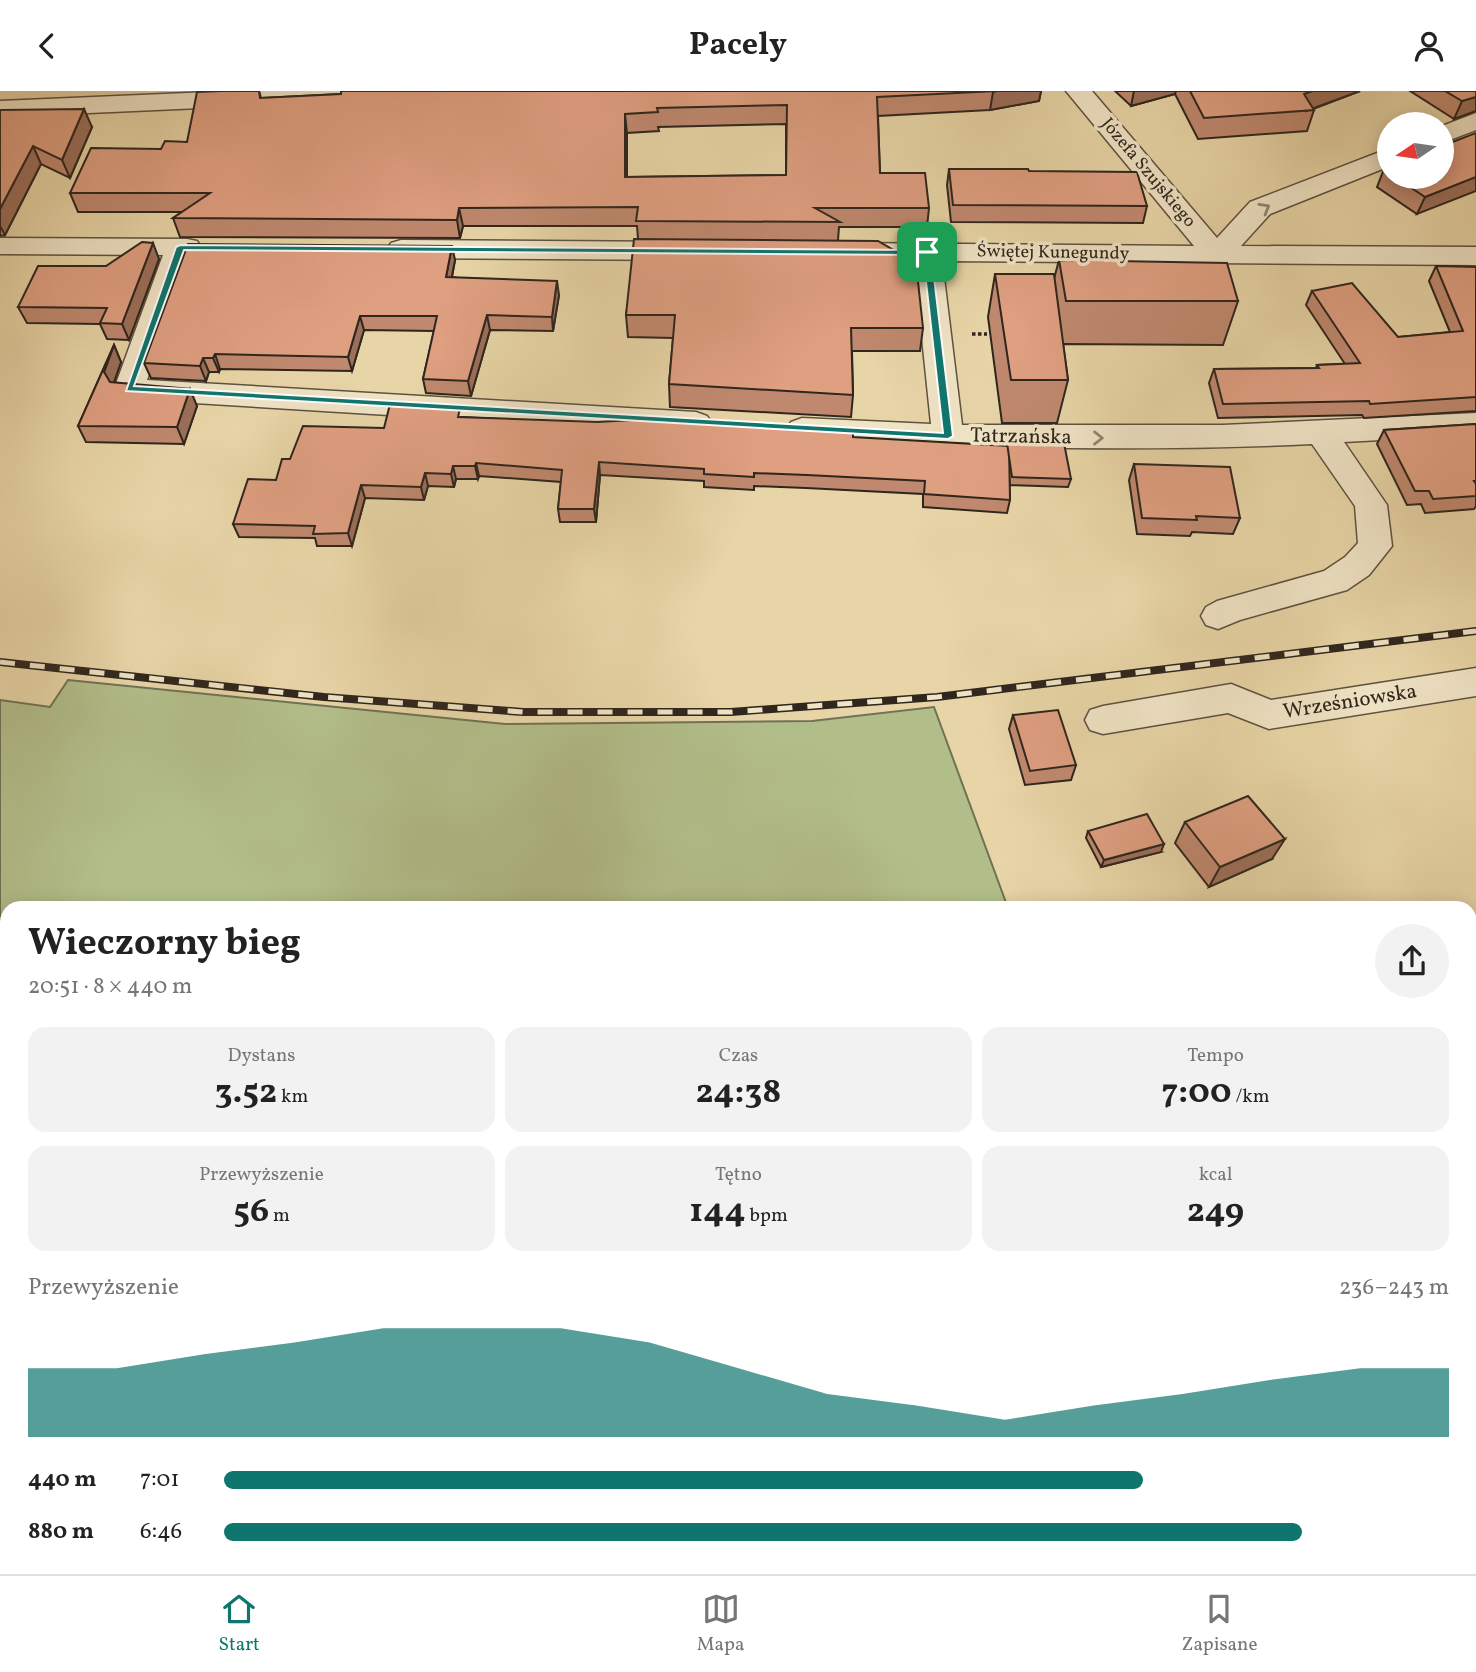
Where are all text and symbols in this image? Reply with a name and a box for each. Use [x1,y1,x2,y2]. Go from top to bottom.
text: Pacely [689,24,787,68]
icon: back [28,27,66,65]
icon: person [1410,27,1448,65]
north arrow [1377,112,1454,189]
map controls [1377,112,1454,189]
street label: Józefa Szujskiego [1095,113,1201,233]
one-way arrow [1257,203,1270,216]
pin [897,222,957,282]
icon: arrive [908,233,946,271]
street label: Świętej Kunegundy [976,239,1130,267]
street label: Tatrzańska [970,422,1072,452]
one-way arrow [1094,430,1104,446]
street label: Wrześniowska [1281,677,1419,727]
text: Wieczorny bieg [28,918,301,971]
button: share [1375,924,1449,998]
text: 20:51 · 8 × 440 m [28,971,192,1003]
text: Dystans [228,1043,295,1069]
text: Czas [719,1043,758,1069]
text: Tempo [1187,1043,1244,1069]
text: 3.52 [215,1069,277,1117]
text: 24:38 [696,1069,781,1117]
text: 7:00 [1161,1069,1232,1117]
text: km [277,1084,308,1110]
text: /km [1232,1084,1270,1110]
text: Przewyższenie [199,1162,324,1188]
text: Tętno [715,1162,762,1188]
text: kcal [1199,1162,1232,1188]
text: 56 [233,1188,269,1236]
text: 144 [689,1188,746,1236]
text: 249 [1187,1188,1244,1236]
text: m [269,1203,290,1229]
text: bpm [746,1203,788,1229]
text: Przewyższenie [28,1272,179,1304]
text: 236–243 m [1339,1272,1449,1304]
text: 440 m [28,1464,96,1496]
text: 7:01 [140,1464,179,1496]
text: 880 m [28,1516,94,1548]
text: 6:46 [140,1516,182,1548]
tab: Start [219,1590,260,1658]
tab: Mapa [697,1590,744,1658]
tab: Zapisane [1181,1590,1257,1658]

